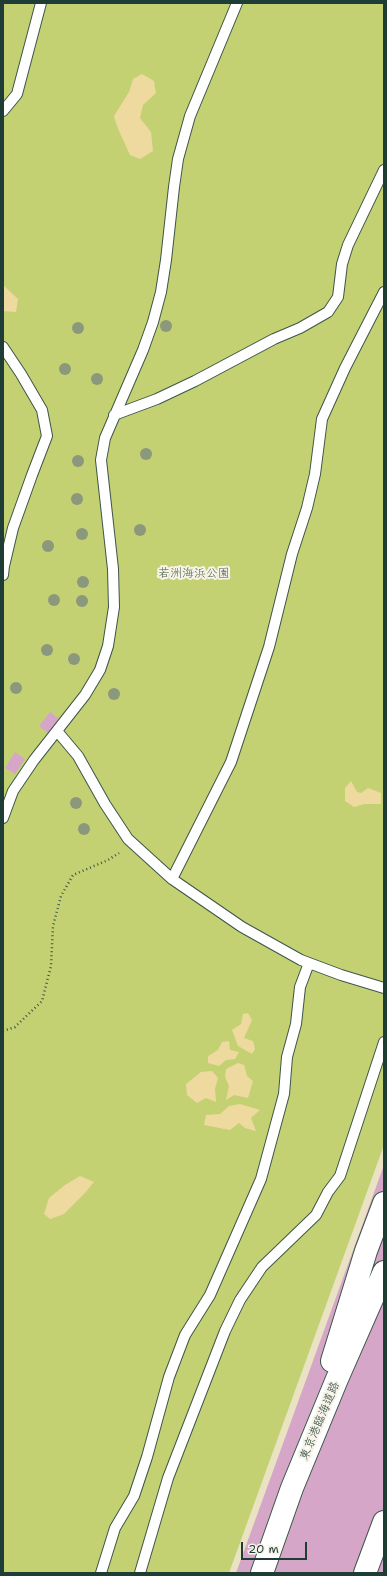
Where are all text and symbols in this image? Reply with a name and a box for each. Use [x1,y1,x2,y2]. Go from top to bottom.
park label: 若洲海浜公園 [158,567,230,581]
street label: 東京港臨海道路 [297,1380,343,1462]
scale bar [243,1534,309,1560]
text: 20 m [248,1541,279,1557]

